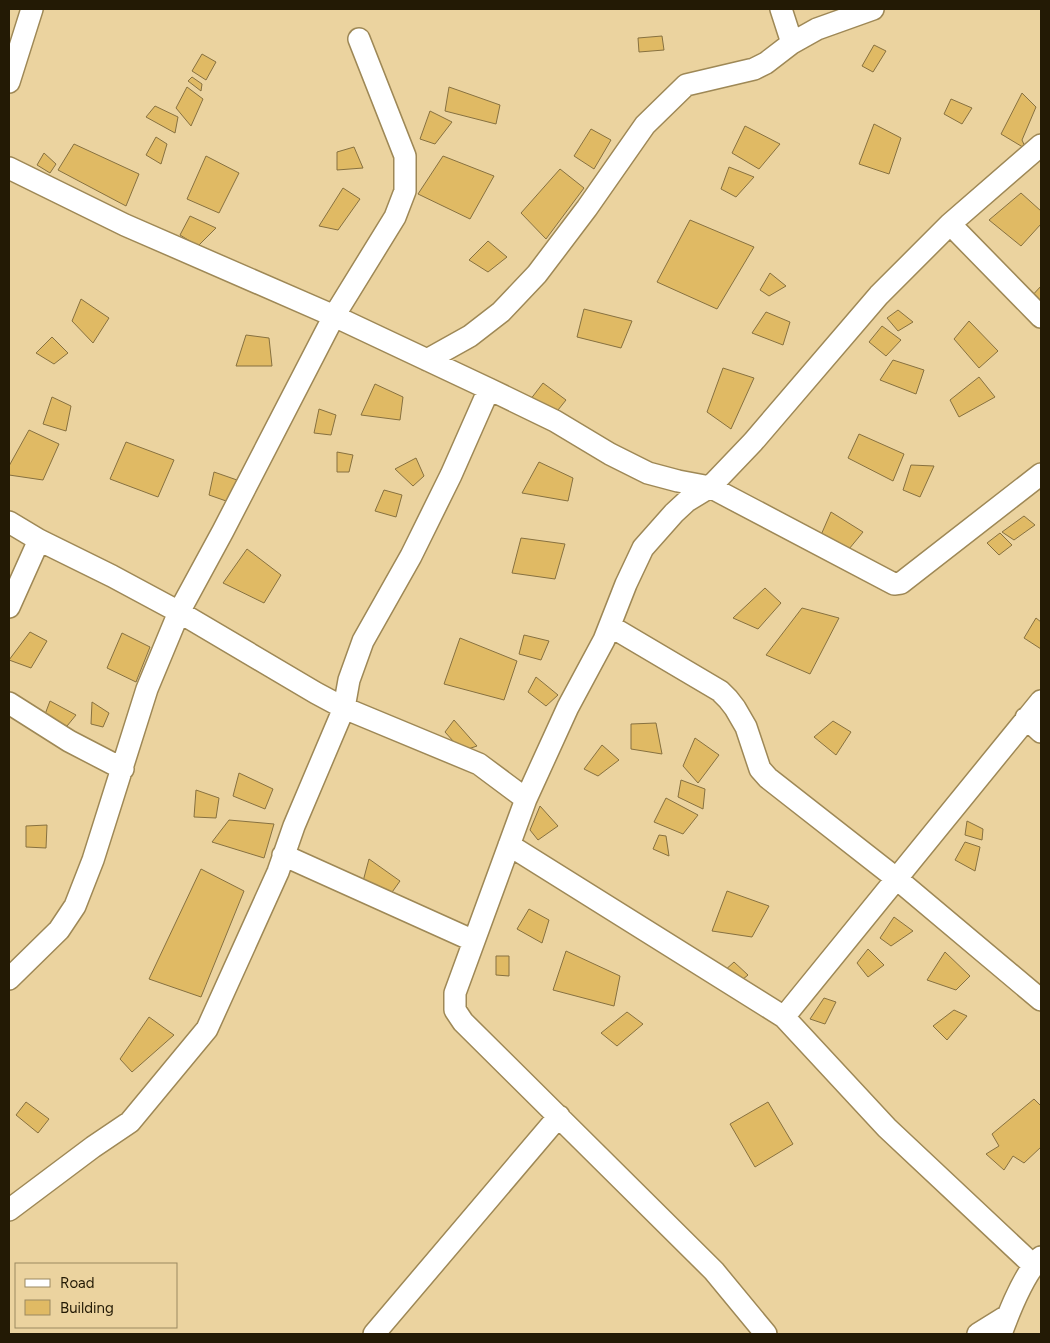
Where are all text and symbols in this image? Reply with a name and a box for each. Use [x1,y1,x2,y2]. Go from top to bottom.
legend [15,1263,178,1328]
text: Road [60,1274,95,1292]
text: Building [60,1299,114,1317]

